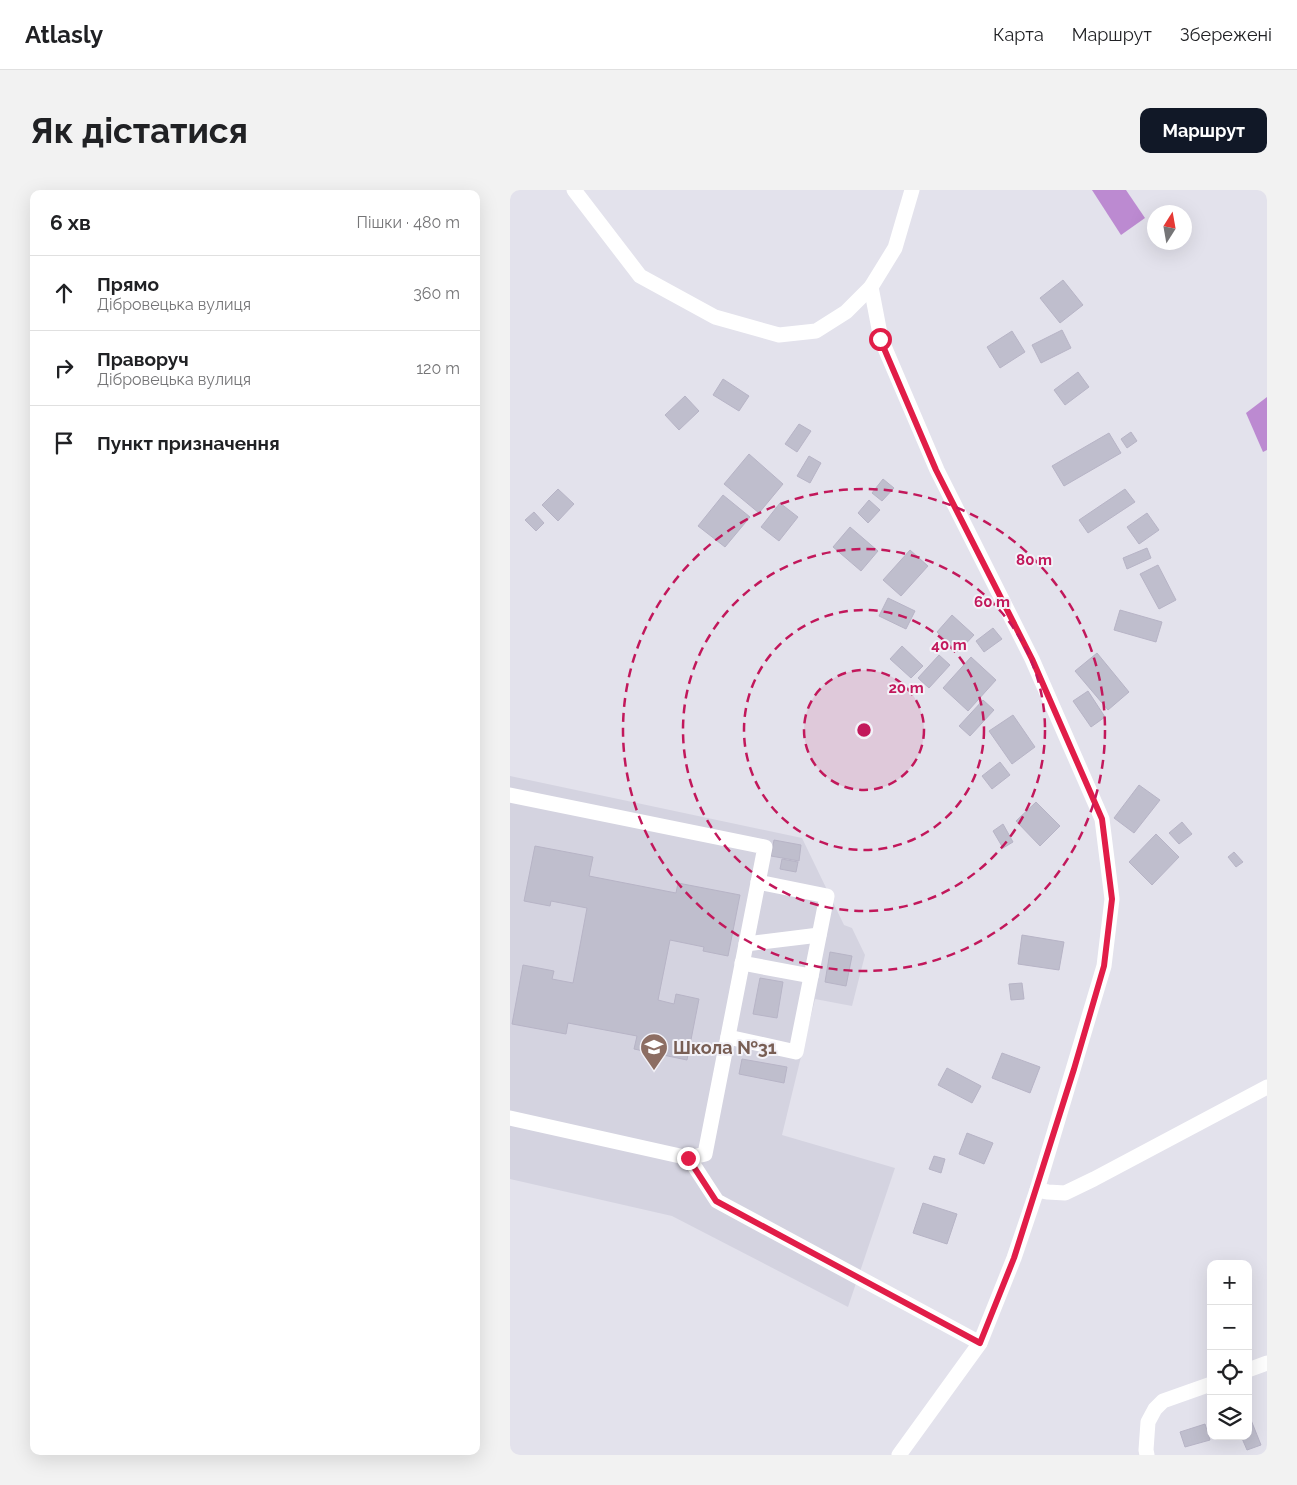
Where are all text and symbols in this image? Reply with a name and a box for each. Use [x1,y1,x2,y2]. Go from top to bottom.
text: Atlasly [25,20,103,49]
text: Карта [993,24,1044,45]
text: Маршрут [1072,24,1152,45]
text: Збережені [1180,24,1272,45]
button: Маршрут [1140,108,1267,153]
text: Як дістатися [30,110,248,151]
north arrow [1147,205,1192,250]
text: 6 хв [50,210,91,235]
text: Пішки · 480 m [357,213,460,232]
text: Прямо [97,273,159,295]
icon: ahead [50,279,78,307]
text: 360 m [413,284,460,303]
text: Дібровецька вулиця [97,295,251,314]
route start [869,328,892,351]
text: Праворуч [97,348,189,370]
icon: right [50,354,78,382]
text: 120 m [416,359,460,378]
text: Дібровецька вулиця [97,370,251,389]
icon: arrive [50,429,78,457]
text: Пункт призначення [97,432,280,454]
text: 80 m [1016,551,1052,569]
text: 60 m [974,593,1010,611]
text: 40 m [931,636,967,654]
text: 20 m [888,679,924,697]
centre of rings [855,721,873,739]
school or university icon: Школа №31 [639,1032,669,1071]
place label: Школа №31 [673,1037,777,1058]
route end [677,1147,700,1170]
map controls [1207,1260,1252,1440]
button: + [1207,1260,1252,1305]
button: − [1207,1305,1252,1350]
button: locate [1207,1350,1252,1395]
button: layers [1207,1395,1252,1440]

